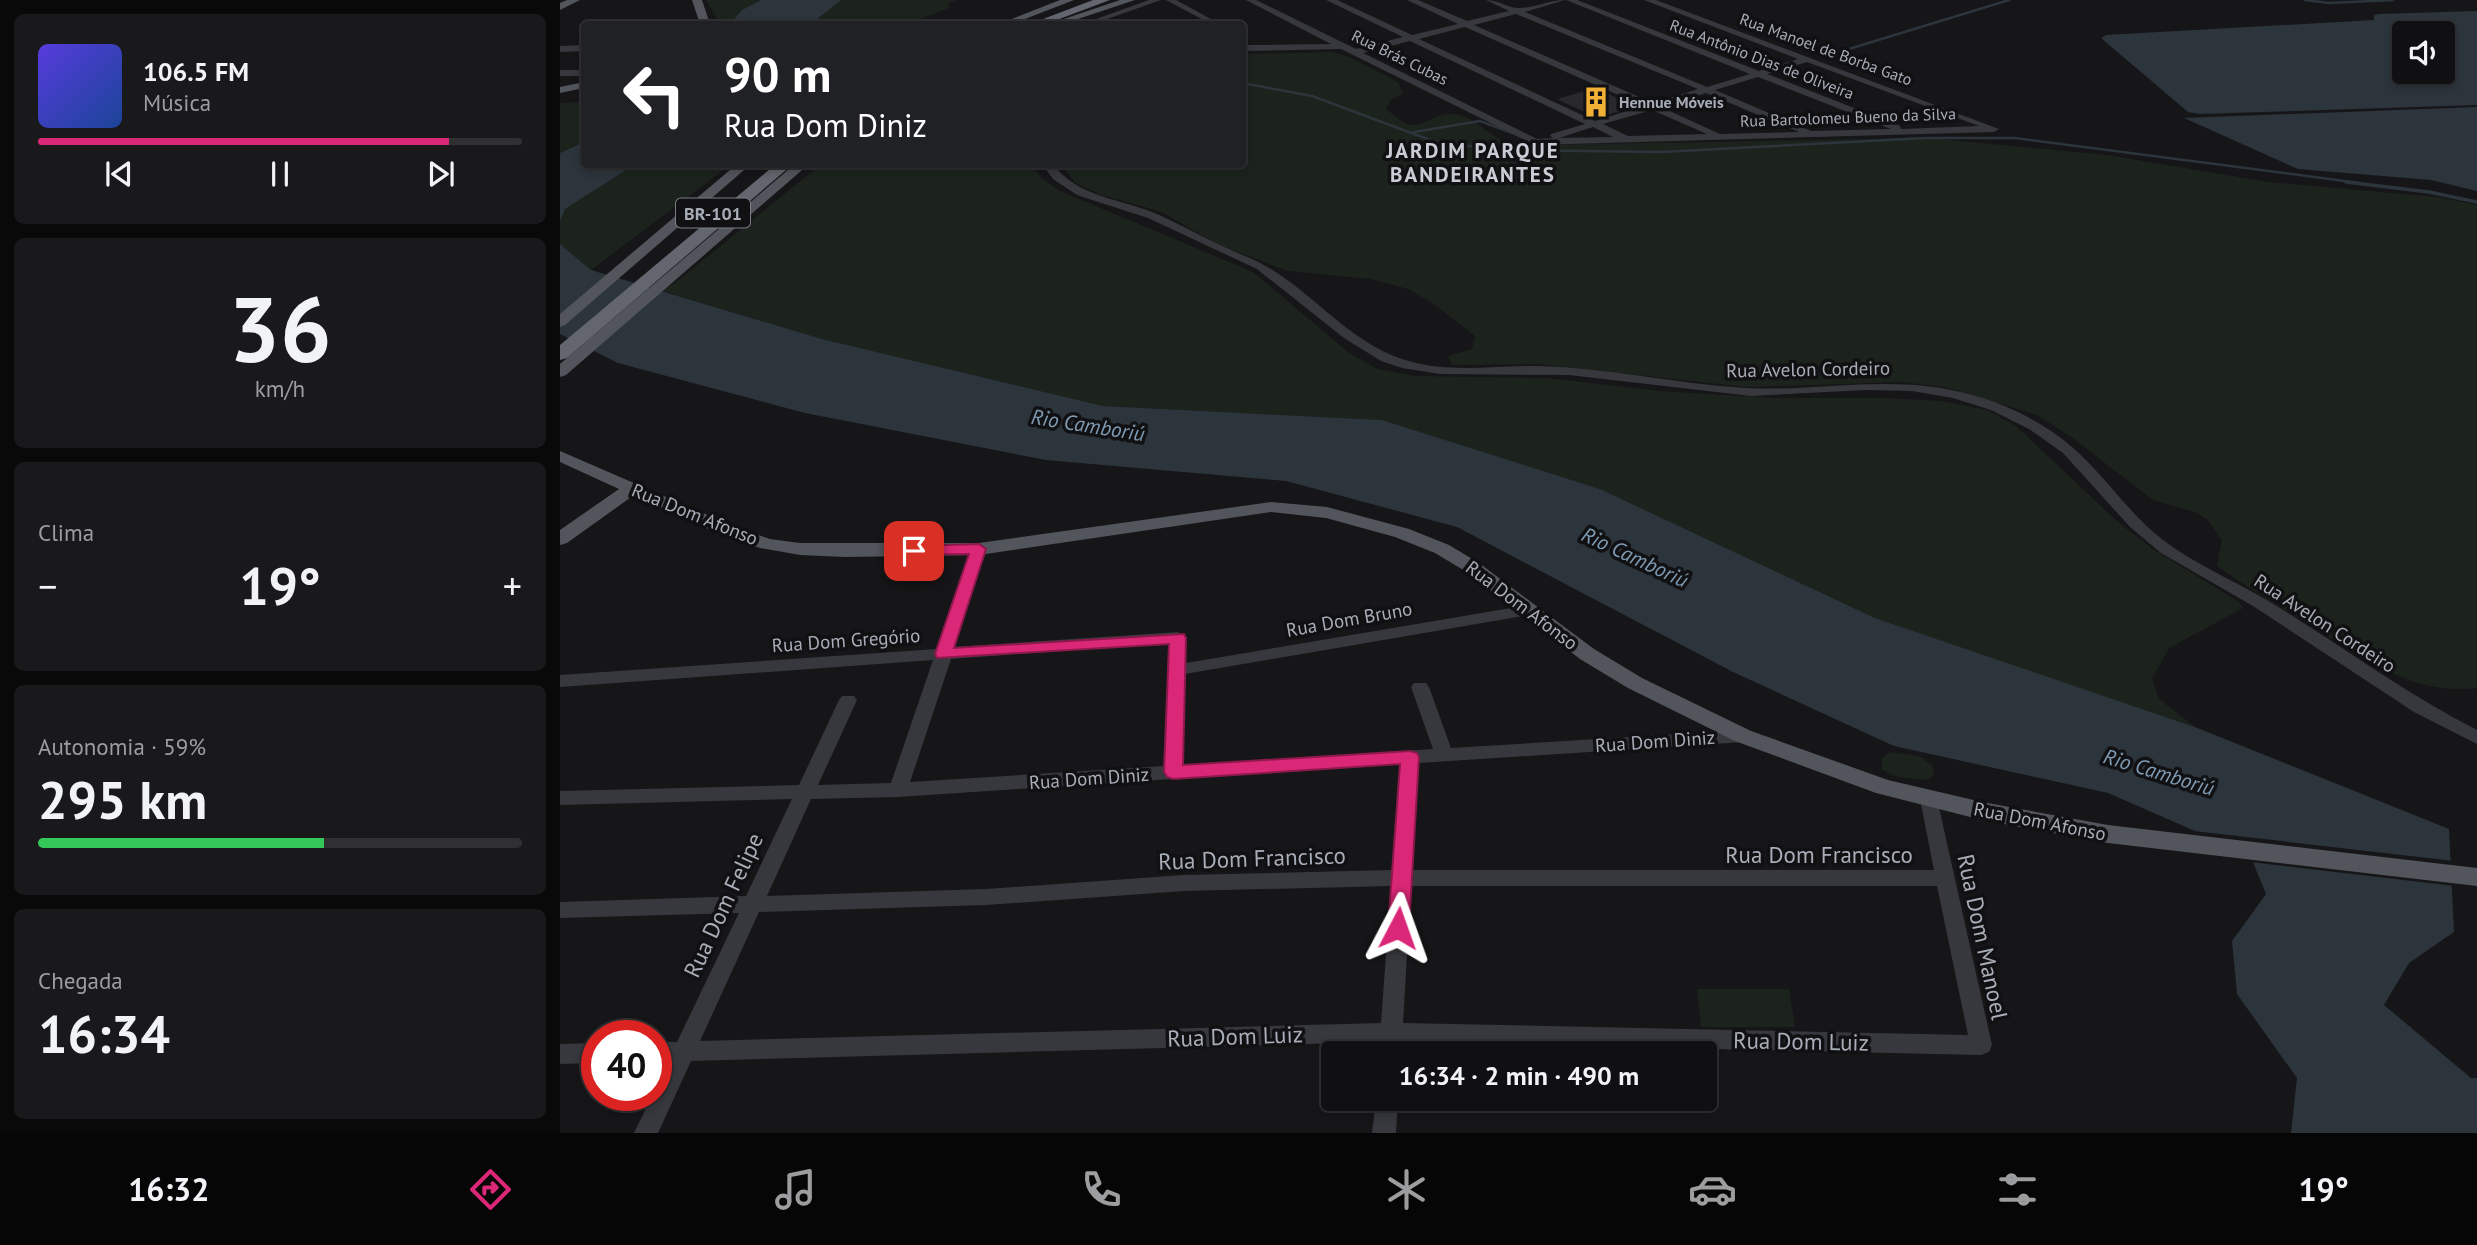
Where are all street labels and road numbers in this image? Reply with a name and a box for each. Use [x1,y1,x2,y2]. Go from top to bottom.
street label: Rua Manoel de Borba Gato [1737,8,1915,90]
street label: Rua Antônio Dias de Oliveira [1667,15,1857,103]
street label: Rua Brás Cubas [1349,25,1452,89]
street label: Rua Bartolomeu Bueno da Silva [1740,103,1956,131]
road number: BR-101 [676,198,750,228]
street label: Rua Avelon Cordeiro [1726,356,1890,382]
street label: Rua Dom Afonso [628,478,762,550]
street label: Rua Dom Afonso [1461,555,1583,655]
street label: Rua Avelon Cordeiro [2250,568,2400,678]
street label: Rua Dom Bruno [1284,596,1414,642]
street label: Rua Dom Gregório [771,623,921,657]
street label: Rua Dom Diniz [1594,725,1716,757]
street label: Rua Dom Diniz [1028,762,1150,794]
street label: Rua Dom Afonso [1972,796,2108,846]
street label: Rua Dom Felipe [677,828,769,982]
street label: Rua Dom Francisco [1158,840,1346,876]
street label: Rua Dom Francisco [1725,840,1913,869]
street label: Rua Dom Manoel [1951,852,2015,1023]
street label: Rua Dom Luiz [1167,1019,1303,1053]
street label: Rua Dom Luiz [1733,1025,1869,1057]

